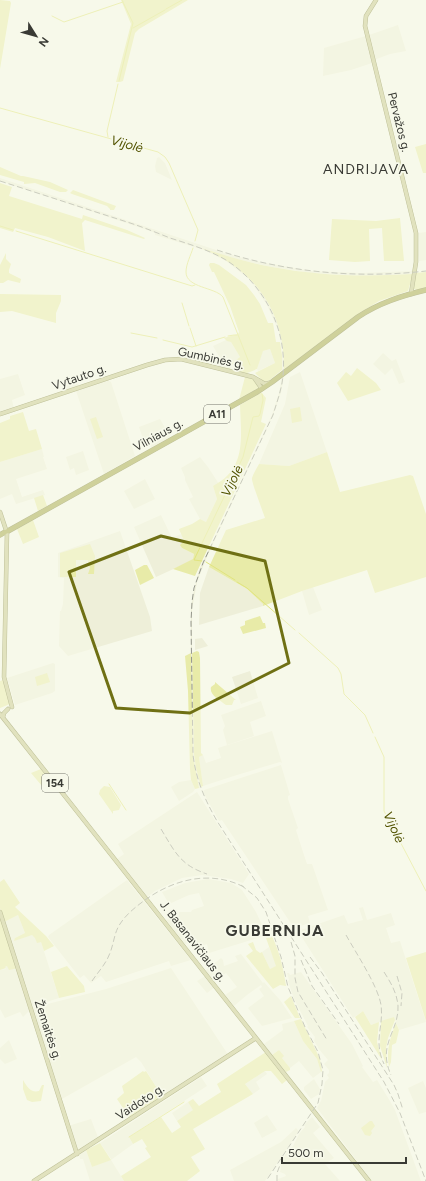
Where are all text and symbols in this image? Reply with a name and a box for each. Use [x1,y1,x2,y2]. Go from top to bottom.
north arrow [16,16,56,56]
text: N [36,34,51,49]
street label: Pervažos g. [385,91,413,153]
water label: Vijolė [109,132,145,156]
district label: ANDRIJAVA [323,161,409,178]
street label: Gumbinės g. [177,344,245,372]
street label: Vytauto g. [50,361,108,393]
road number: A11 [204,405,230,423]
street label: Vilniaus g. [131,416,185,454]
water label: Vijolė [218,463,246,499]
road number: 154 [42,774,68,792]
water label: Vijolė [380,809,408,845]
street label: J. Basanavičiaus g. [157,898,229,984]
district label: GUBERNIJA [226,921,324,940]
street label: Žemaitės g. [32,998,64,1062]
street label: Vaidoto g. [113,1081,167,1123]
scale bar [282,1139,406,1165]
text: 500 m [288,1146,323,1160]

